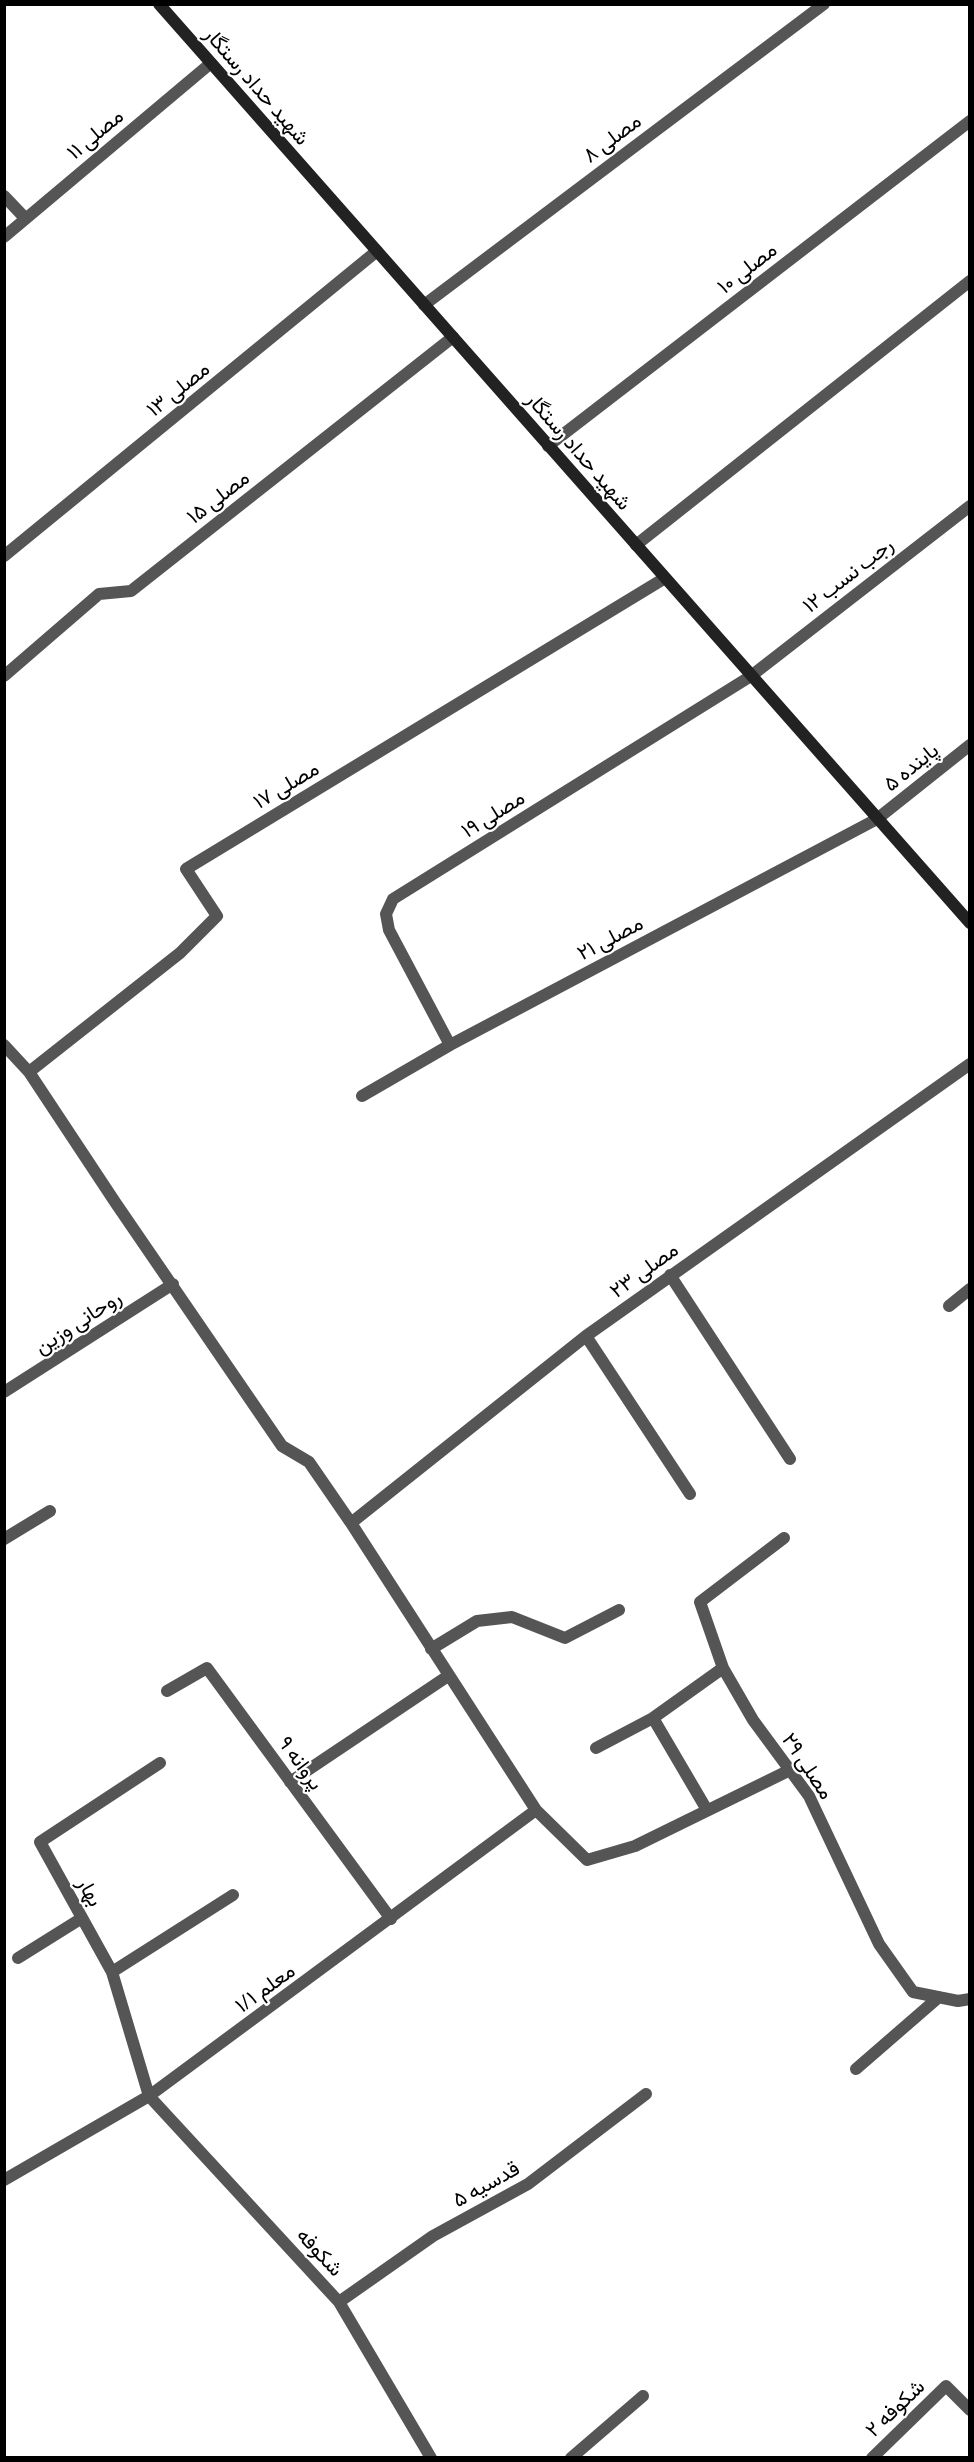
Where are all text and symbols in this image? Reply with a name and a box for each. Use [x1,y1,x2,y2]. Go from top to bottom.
street label: شهید حداد رستگار [199,22,315,150]
street label: مصلی ۱۱ [62,103,128,165]
street label: مصلی ۸ [578,108,646,168]
street label: مصلی ۱۰ [712,237,782,299]
street label: مصلی ۱۳ [141,356,215,422]
street label: شهید حداد رستگار [521,387,637,515]
street label: مصلی ۱۵ [182,465,254,529]
street label: رجب نسب ۱۲ [798,532,898,618]
street label: پاینده ۵ [879,737,943,797]
street label: مصلی ۱۷ [249,756,323,814]
street label: مصلی ۱۹ [457,785,529,843]
street label: مصلی ۲۱ [573,910,647,966]
street label: مصلی ۲۳ [605,1237,683,1303]
street label: روحانی وزین [30,1285,126,1359]
street label: مصلی ۲۹ [777,1728,839,1804]
street label: پروانه ۹ [273,1731,329,1795]
street label: بهار [72,1873,108,1911]
street label: معلم ۱/۱ [230,1958,300,2018]
street label: قدسیه ۵ [448,2155,524,2213]
street label: شکوفه [291,2223,349,2281]
street label: شکوفه ۲ [860,2374,930,2442]

